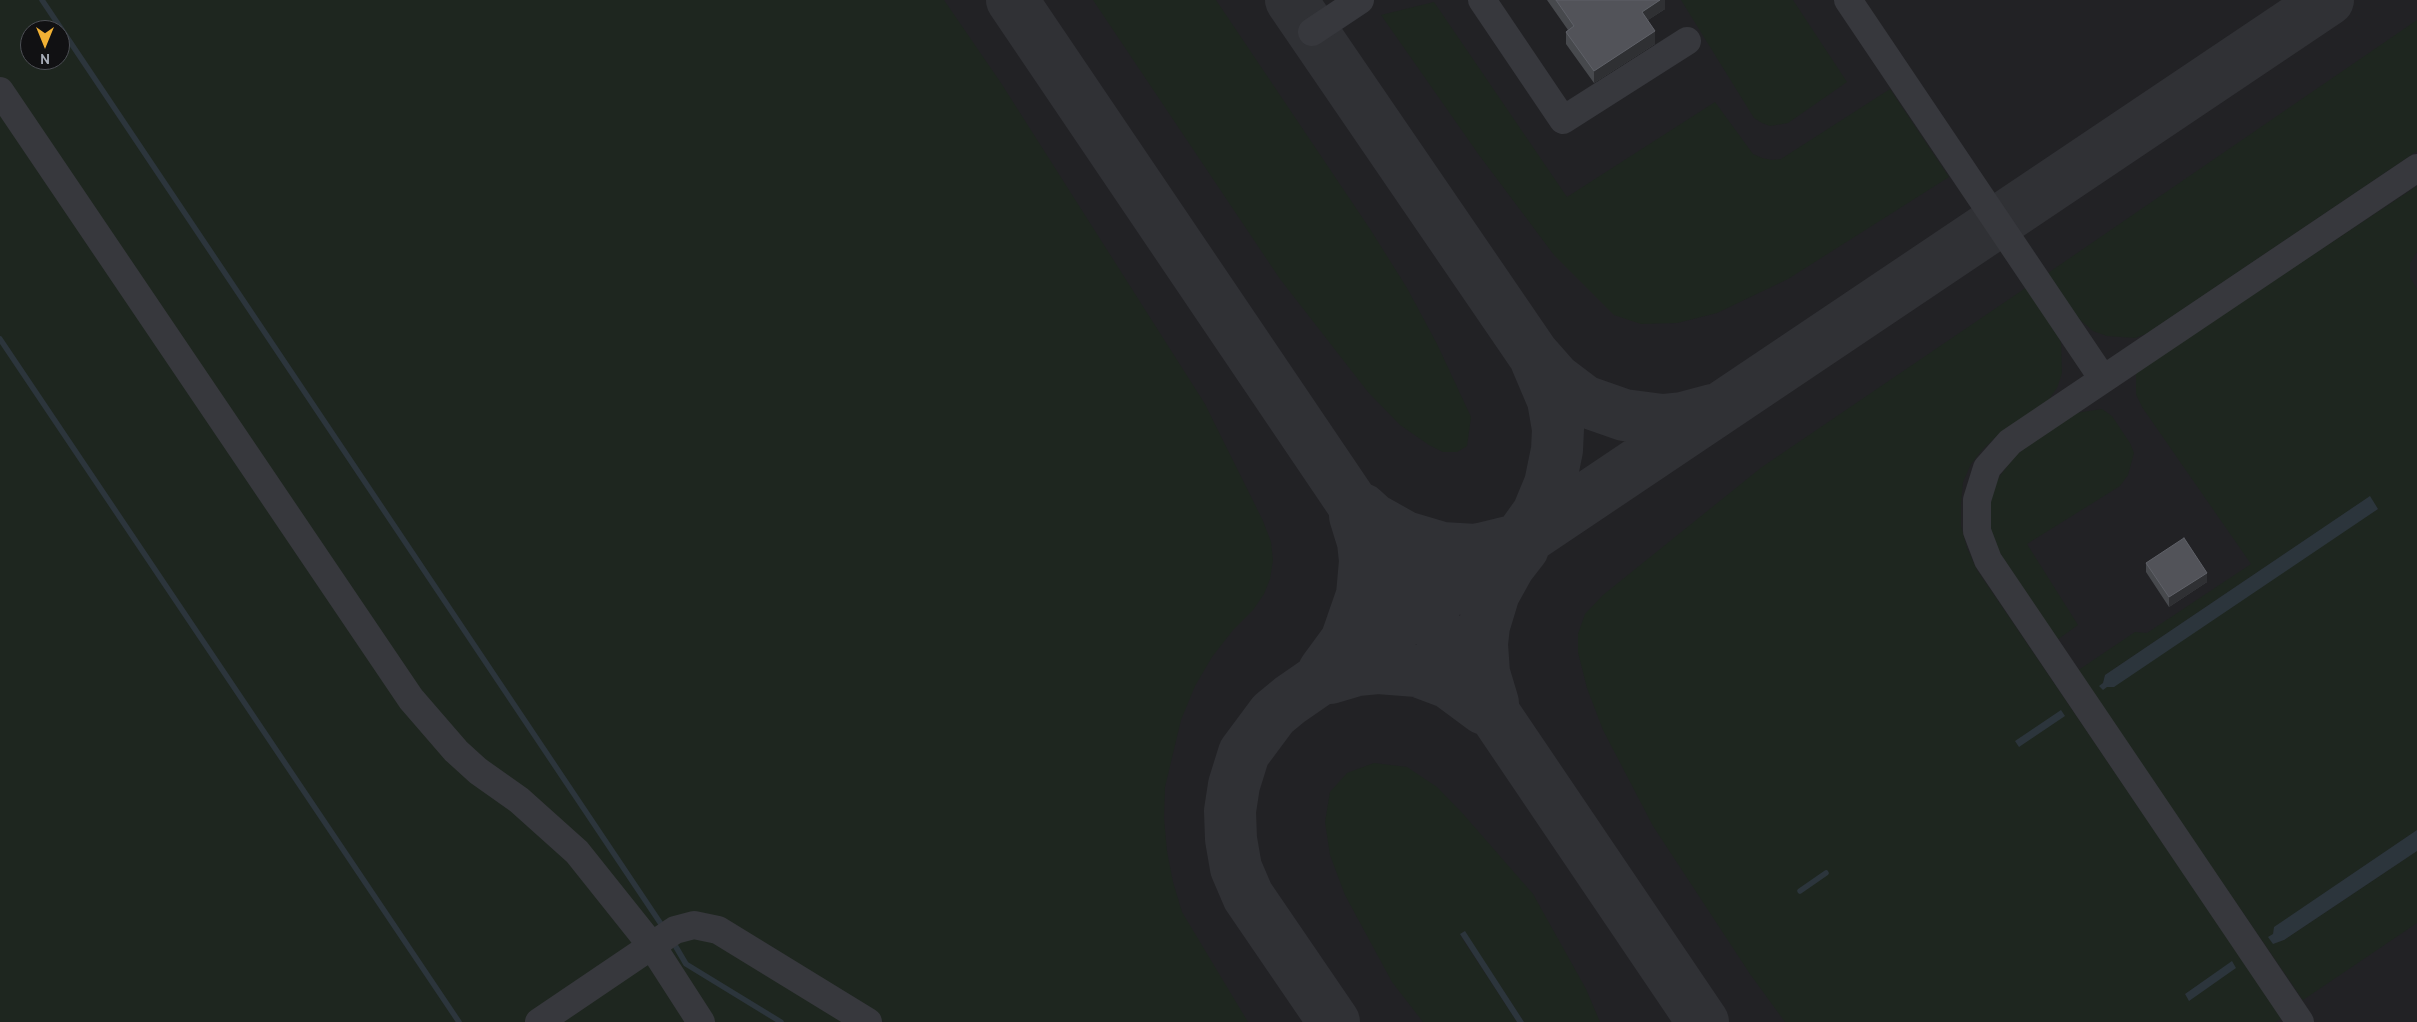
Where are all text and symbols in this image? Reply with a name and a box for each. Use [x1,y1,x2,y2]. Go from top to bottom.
north arrow [20,20,70,70]
text: N [40,50,50,68]

